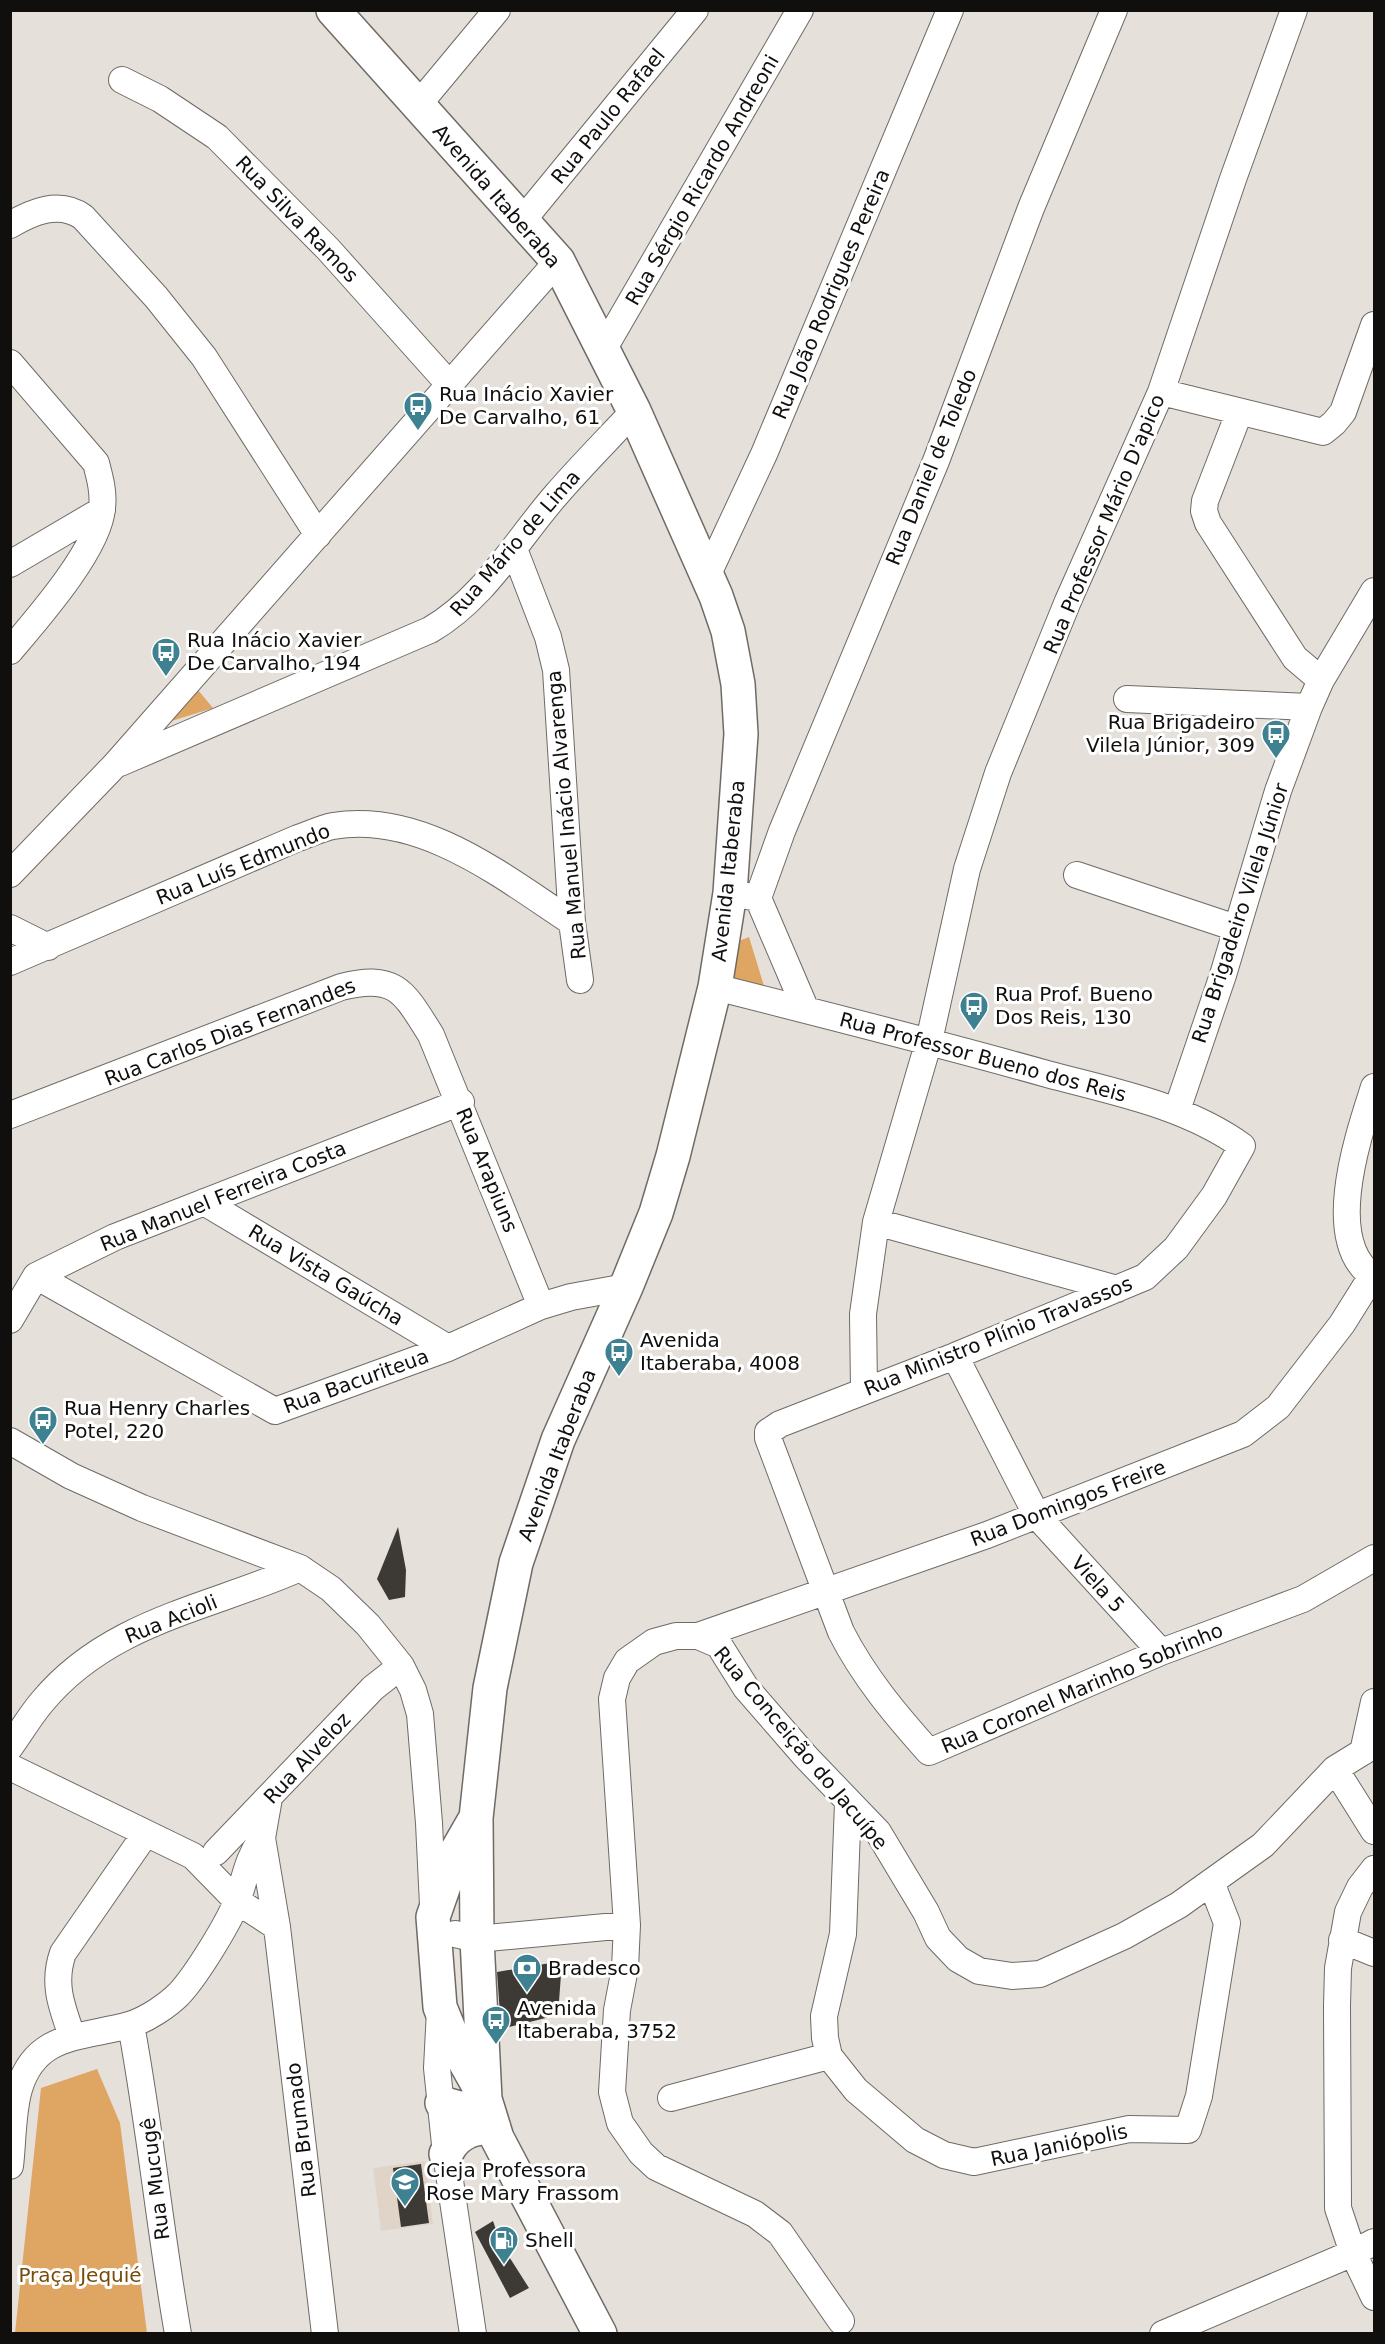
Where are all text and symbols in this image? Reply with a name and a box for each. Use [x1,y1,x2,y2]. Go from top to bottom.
street label: Rua Paulo Rafael [546,43,670,189]
street label: Rua Sérgio Ricardo Andreoni [620,50,784,310]
street label: Avenida Itaberaba [428,119,566,273]
street label: Rua Silva Ramos [231,151,363,287]
street label: Rua João Rodrigues Pereira [767,165,895,423]
street label: Rua Daniel de Toledo [881,365,981,569]
place label: Rua Inácio Xavier De Carvalho, 61 [439,382,614,429]
bus stop icon: Rua Inácio Xavier De Carvalho, 61 [402,390,434,432]
street label: Rua Professor Mário D'apico [1038,391,1170,657]
street label: Rua Mário de Lima [445,465,585,621]
place label: Rua Inácio Xavier De Carvalho, 194 [187,628,362,675]
bus stop icon: Rua Inácio Xavier De Carvalho, 194 [150,636,182,678]
street label: Rua Manuel Inácio Alvarenga [541,669,591,961]
place label: Rua Brigadeiro Vilela Júnior, 309 [1086,710,1255,757]
bus stop icon: Rua Brigadeiro Vilela Júnior, 309 [1260,718,1292,760]
street label: Avenida Itaberaba [707,779,749,963]
street label: Rua Brigadeiro Vilela Júnior [1187,779,1294,1046]
street label: Rua Luís Edmundo [153,818,333,910]
street label: Rua Carlos Dias Fernandes [101,973,359,1091]
place label: Rua Prof. Bueno Dos Reis, 130 [995,982,1153,1029]
bus stop icon: Rua Prof. Bueno Dos Reis, 130 [958,990,990,1032]
street label: Rua Professor Bueno dos Reis [837,1007,1129,1107]
street label: Rua Arapiuns [451,1104,523,1236]
street label: Rua Manuel Ferreira Costa [97,1136,349,1256]
street label: Rua Vista Gaúcha [244,1219,408,1331]
street label: Rua Ministro Plínio Travassos [860,1271,1136,1401]
place label: Avenida Itaberaba, 4008 [640,1328,800,1375]
bus stop icon: Avenida Itaberaba, 4008 [603,1336,635,1378]
street label: Rua Bacuriteua [280,1344,432,1418]
street label: Avenida Itaberaba [513,1365,601,1545]
place label: Rua Henry Charles Potel, 220 [64,1396,250,1443]
bus stop icon: Rua Henry Charles Potel, 220 [27,1404,59,1446]
street label: Rua Domingos Freire [967,1455,1169,1551]
street label: Viela 5 [1066,1551,1130,1617]
street label: Rua Acioli [121,1590,221,1648]
street label: Rua Coronel Marinho Sobrinho [938,1618,1226,1758]
street label: Rua Conceição do Jacuípe [709,1642,893,1854]
street label: Rua Alveloz [259,1707,355,1809]
bank icon: Bradesco [511,1952,543,1994]
place label: Bradesco [548,1956,641,1980]
place label: Avenida Itaberaba, 3752 [517,1996,677,2043]
bus stop icon: Avenida Itaberaba, 3752 [480,2004,512,2046]
street label: Rua Brumado [281,2061,321,2199]
street label: Rua Mucugê [136,2117,174,2241]
street label: Rua Janiópolis [988,2119,1130,2171]
place label: Cieja Professora Rose Mary Frassom [426,2158,619,2205]
school or university icon: Cieja Professora Rose Mary Frassom [389,2166,421,2208]
fuel station icon: Shell [488,2224,520,2266]
place label: Shell [525,2228,574,2252]
park label: Praça Jequié [18,2263,142,2287]

